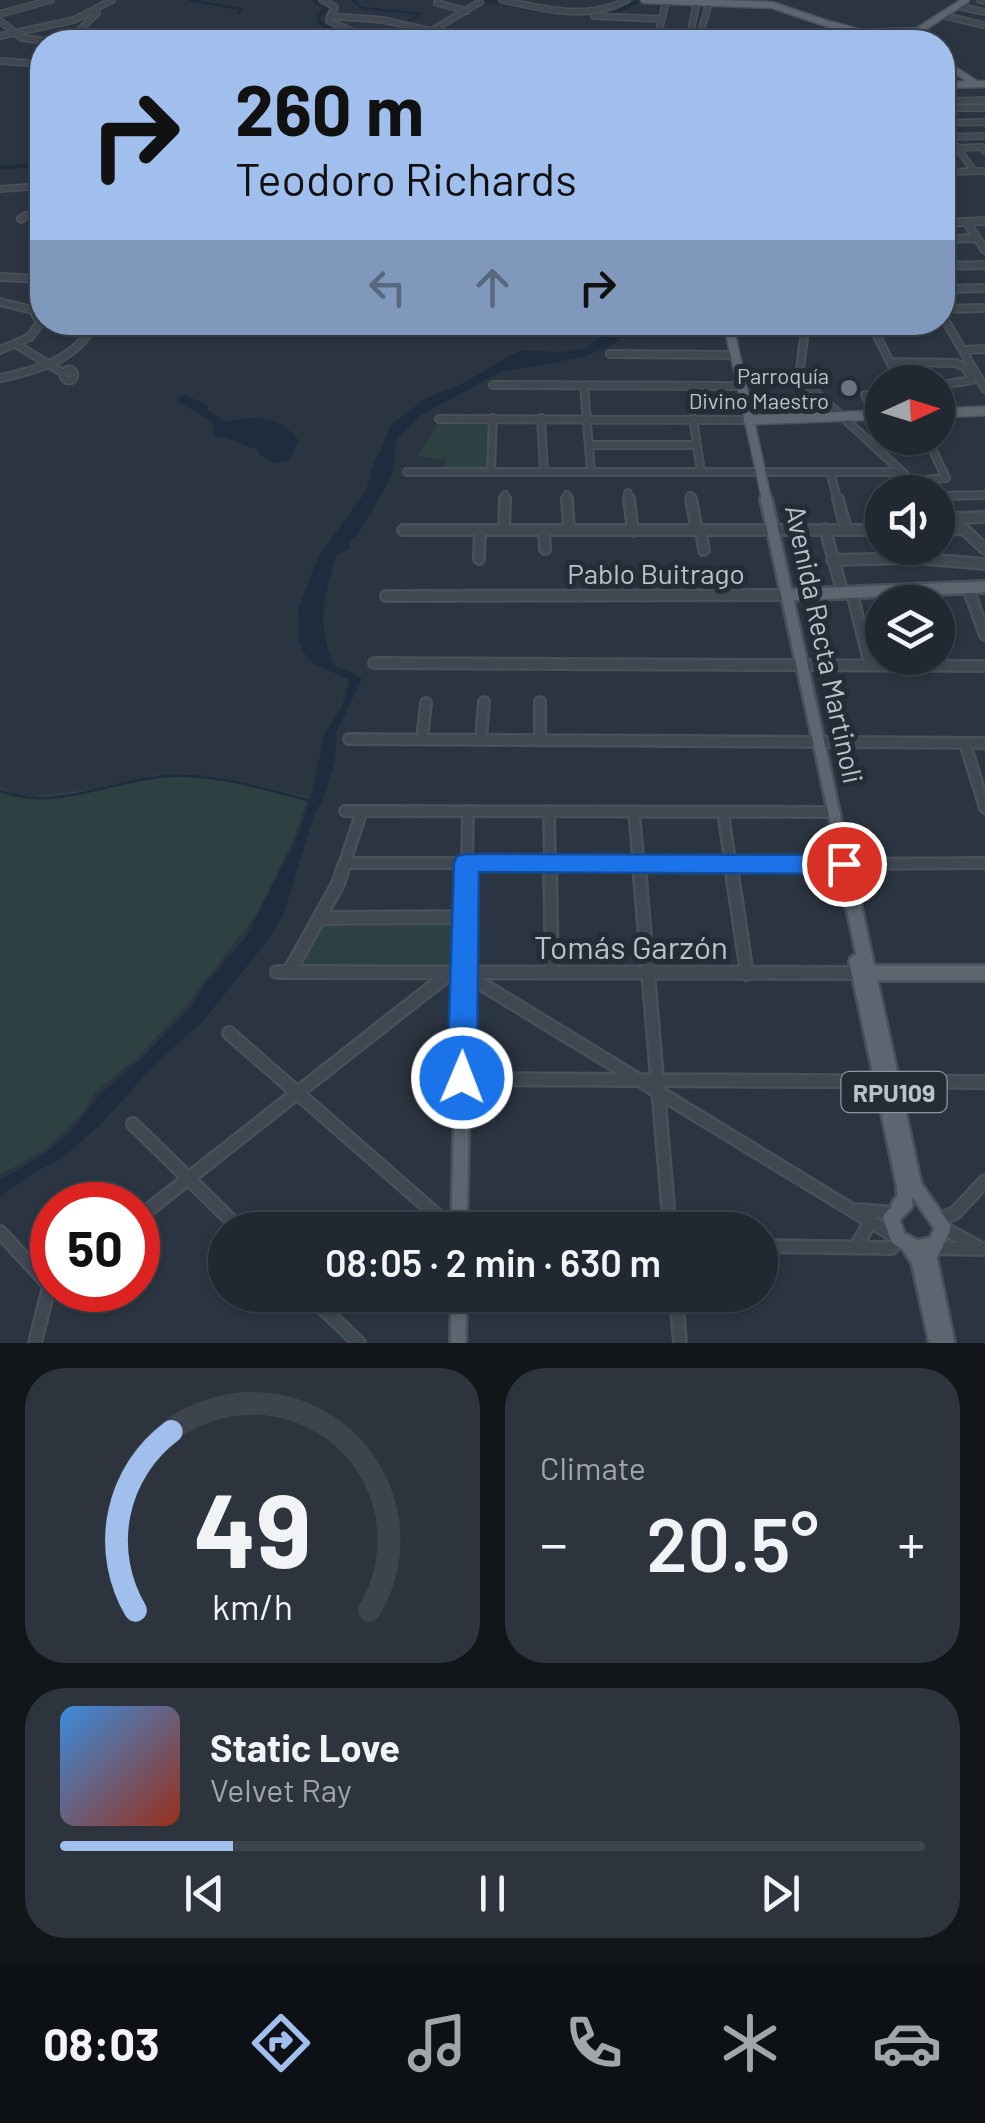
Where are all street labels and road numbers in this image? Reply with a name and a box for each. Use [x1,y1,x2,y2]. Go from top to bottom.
street label: Avenida Recta Martinoli [779,502,871,786]
street label: Pablo Buitrago [567,556,745,590]
street label: Tomás Garzón [534,927,728,965]
road number: RPU109 [842,1072,946,1112]

